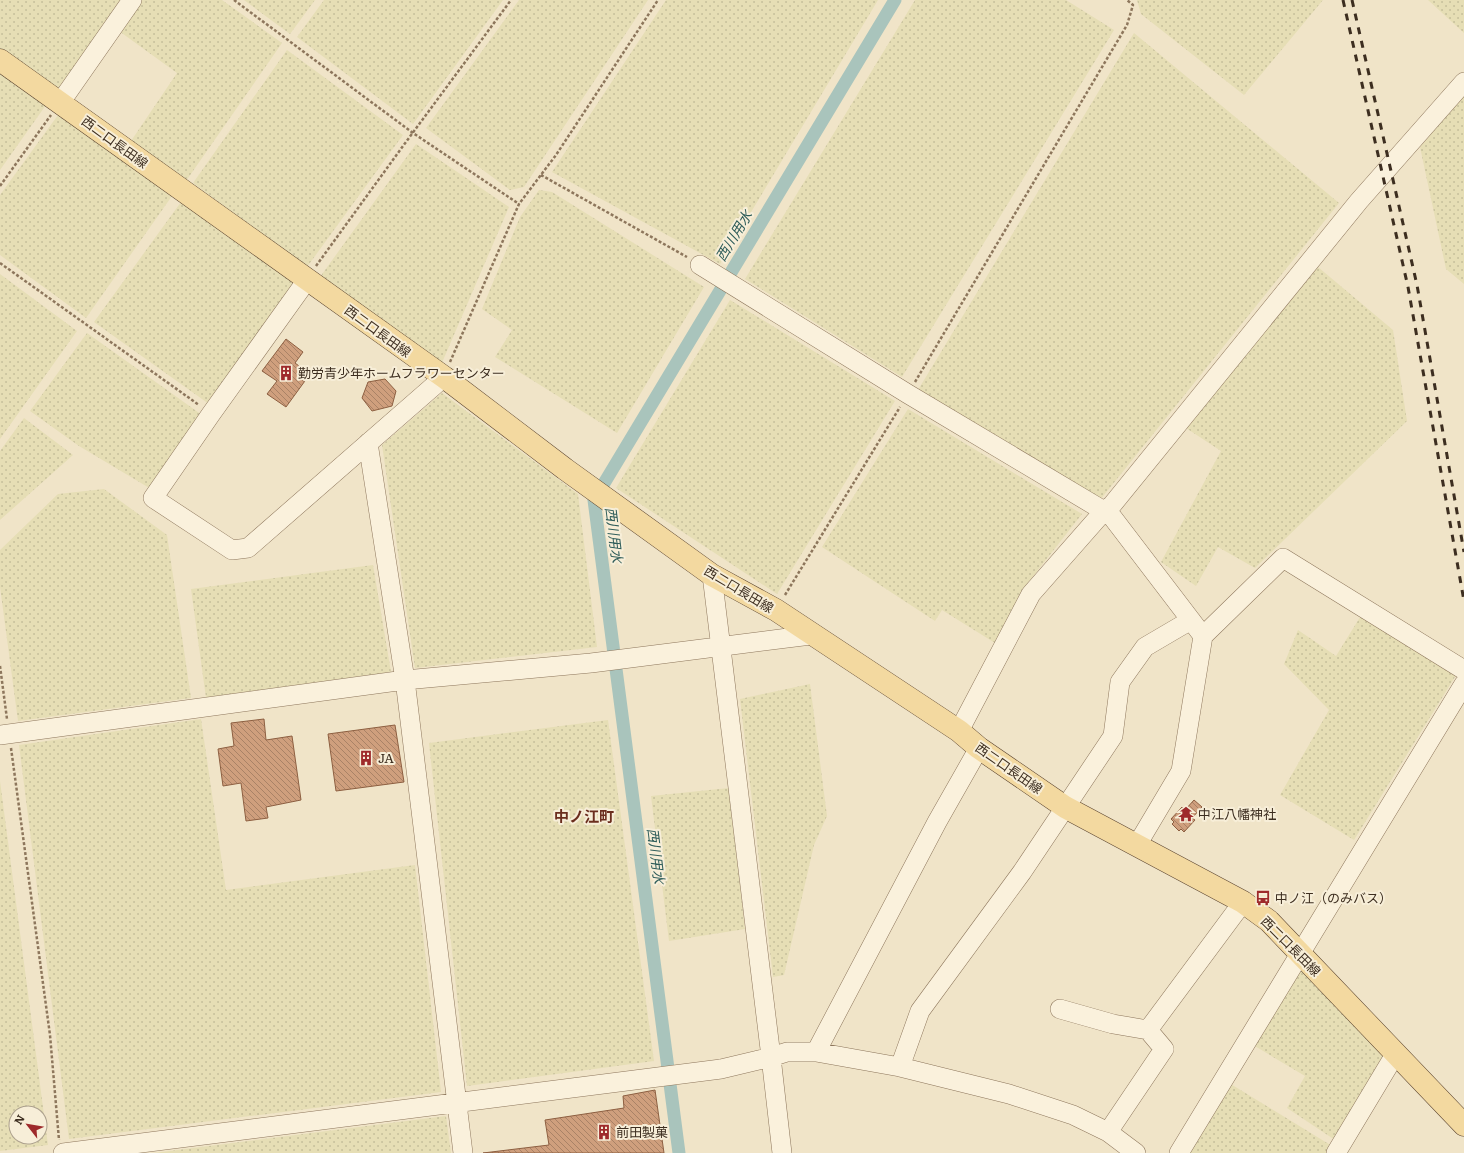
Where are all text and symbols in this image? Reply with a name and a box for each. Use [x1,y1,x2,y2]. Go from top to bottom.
street label: 西二口長田線 [78,111,152,172]
water label: 西川用水 [710,205,757,265]
street label: 西二口長田線 [341,300,415,361]
place label: 勤労青少年ホームフラワーセンター [298,363,505,382]
building icon: 勤労青少年ホームフラワーセンター [277,364,295,382]
water label: 西川用水 [602,506,629,566]
street label: 西二口長田線 [701,560,778,617]
street label: 西二口長田線 [972,737,1047,798]
place label: JA [378,748,394,767]
building icon: JA [357,749,375,767]
district label: 中ノ江町 [554,804,614,827]
place label: 中江八幡神社 [1198,804,1276,823]
temple icon: 中江八幡神社 [1177,805,1195,823]
water label: 西川用水 [644,827,671,887]
place label: 中ノ江（のみバス） [1275,888,1392,907]
bus stop icon: 中ノ江（のみバス） [1254,889,1272,907]
street label: 西二口長田線 [1257,911,1326,980]
north arrow [8,1105,48,1145]
text: N [9,1111,28,1127]
place label: 前田製菓 [616,1122,668,1141]
building icon: 前田製菓 [595,1123,613,1141]

